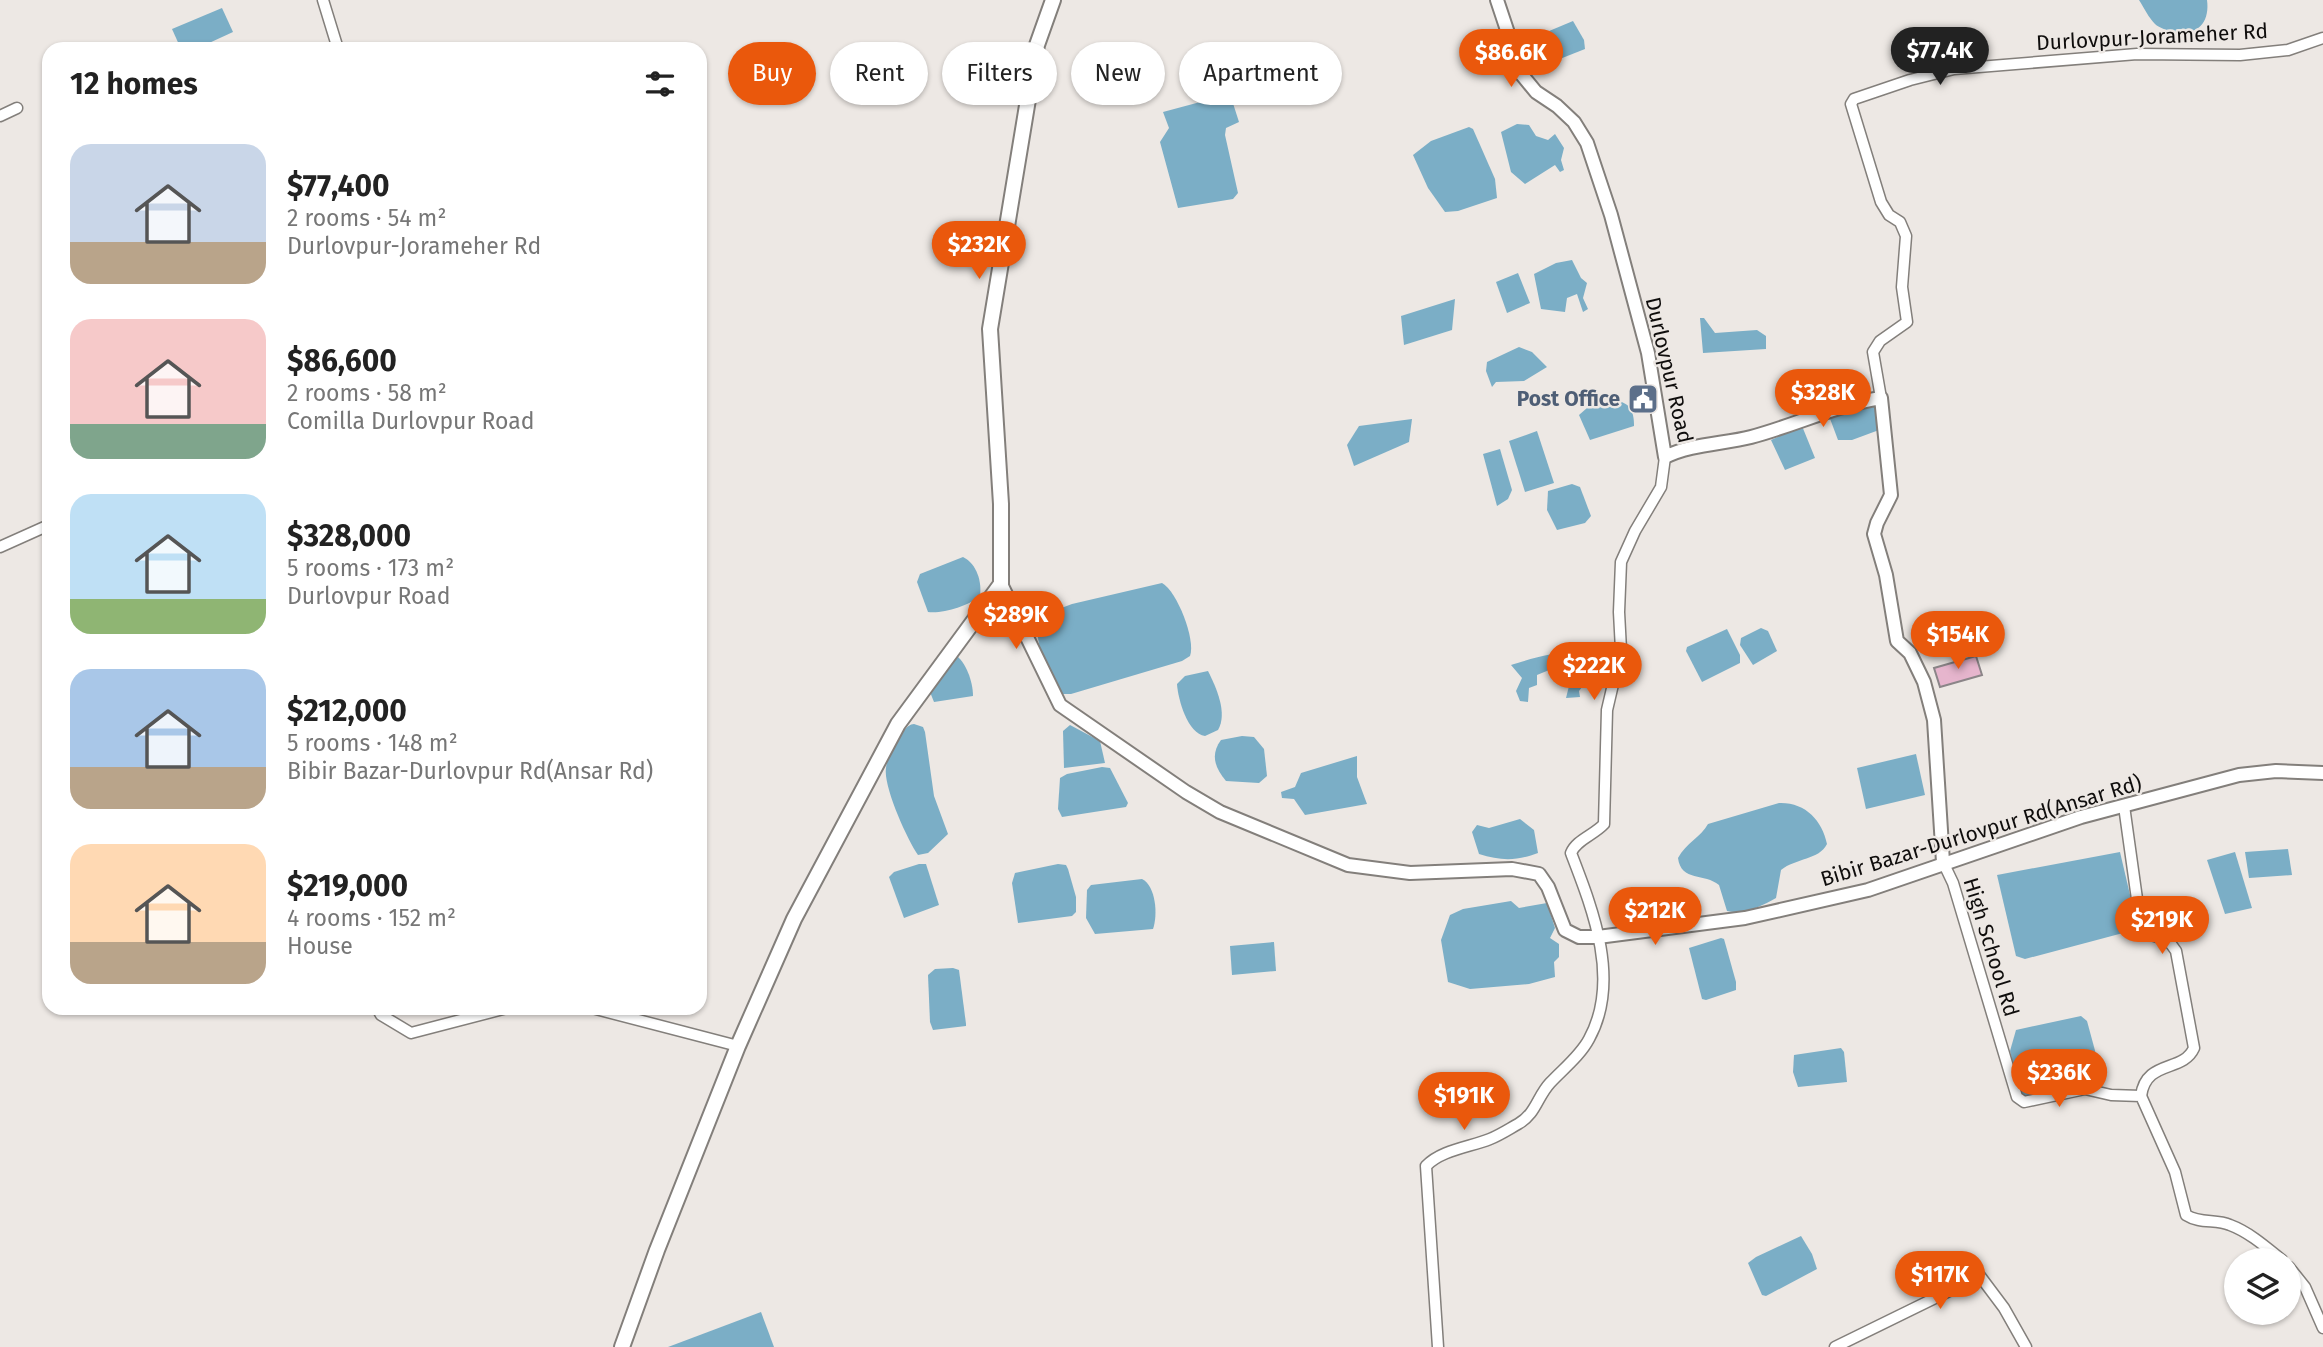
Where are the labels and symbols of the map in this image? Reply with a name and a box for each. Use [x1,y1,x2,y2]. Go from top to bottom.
street label: Durlovpur-Jorameher Rd [2035,18,2269,56]
pin: $77.4K [1883,28,1997,87]
pin: $86.6K [1454,29,1568,89]
pin: $232K [930,222,1028,281]
street label: Durlovpur Road [1640,294,1698,446]
pin: $328K [1774,370,1872,429]
public building icon: Post Office [1626,382,1660,416]
place label: Post Office [1517,386,1620,412]
pin: $289K [967,592,1065,651]
pin: $154K [1909,612,2007,671]
pin: $222K [1545,642,1643,702]
street label: Bibir Bazar-Durlovpur Rd(Ansar Rd) [1817,770,2145,892]
street label: High School Rd [1958,874,2024,1020]
pin: $212K [1606,888,1704,947]
pin: $219K [2113,897,2211,956]
pin: $236K [2010,1050,2108,1109]
pin: $191K [1415,1072,1513,1132]
pin: $117K [1891,1252,1989,1311]

